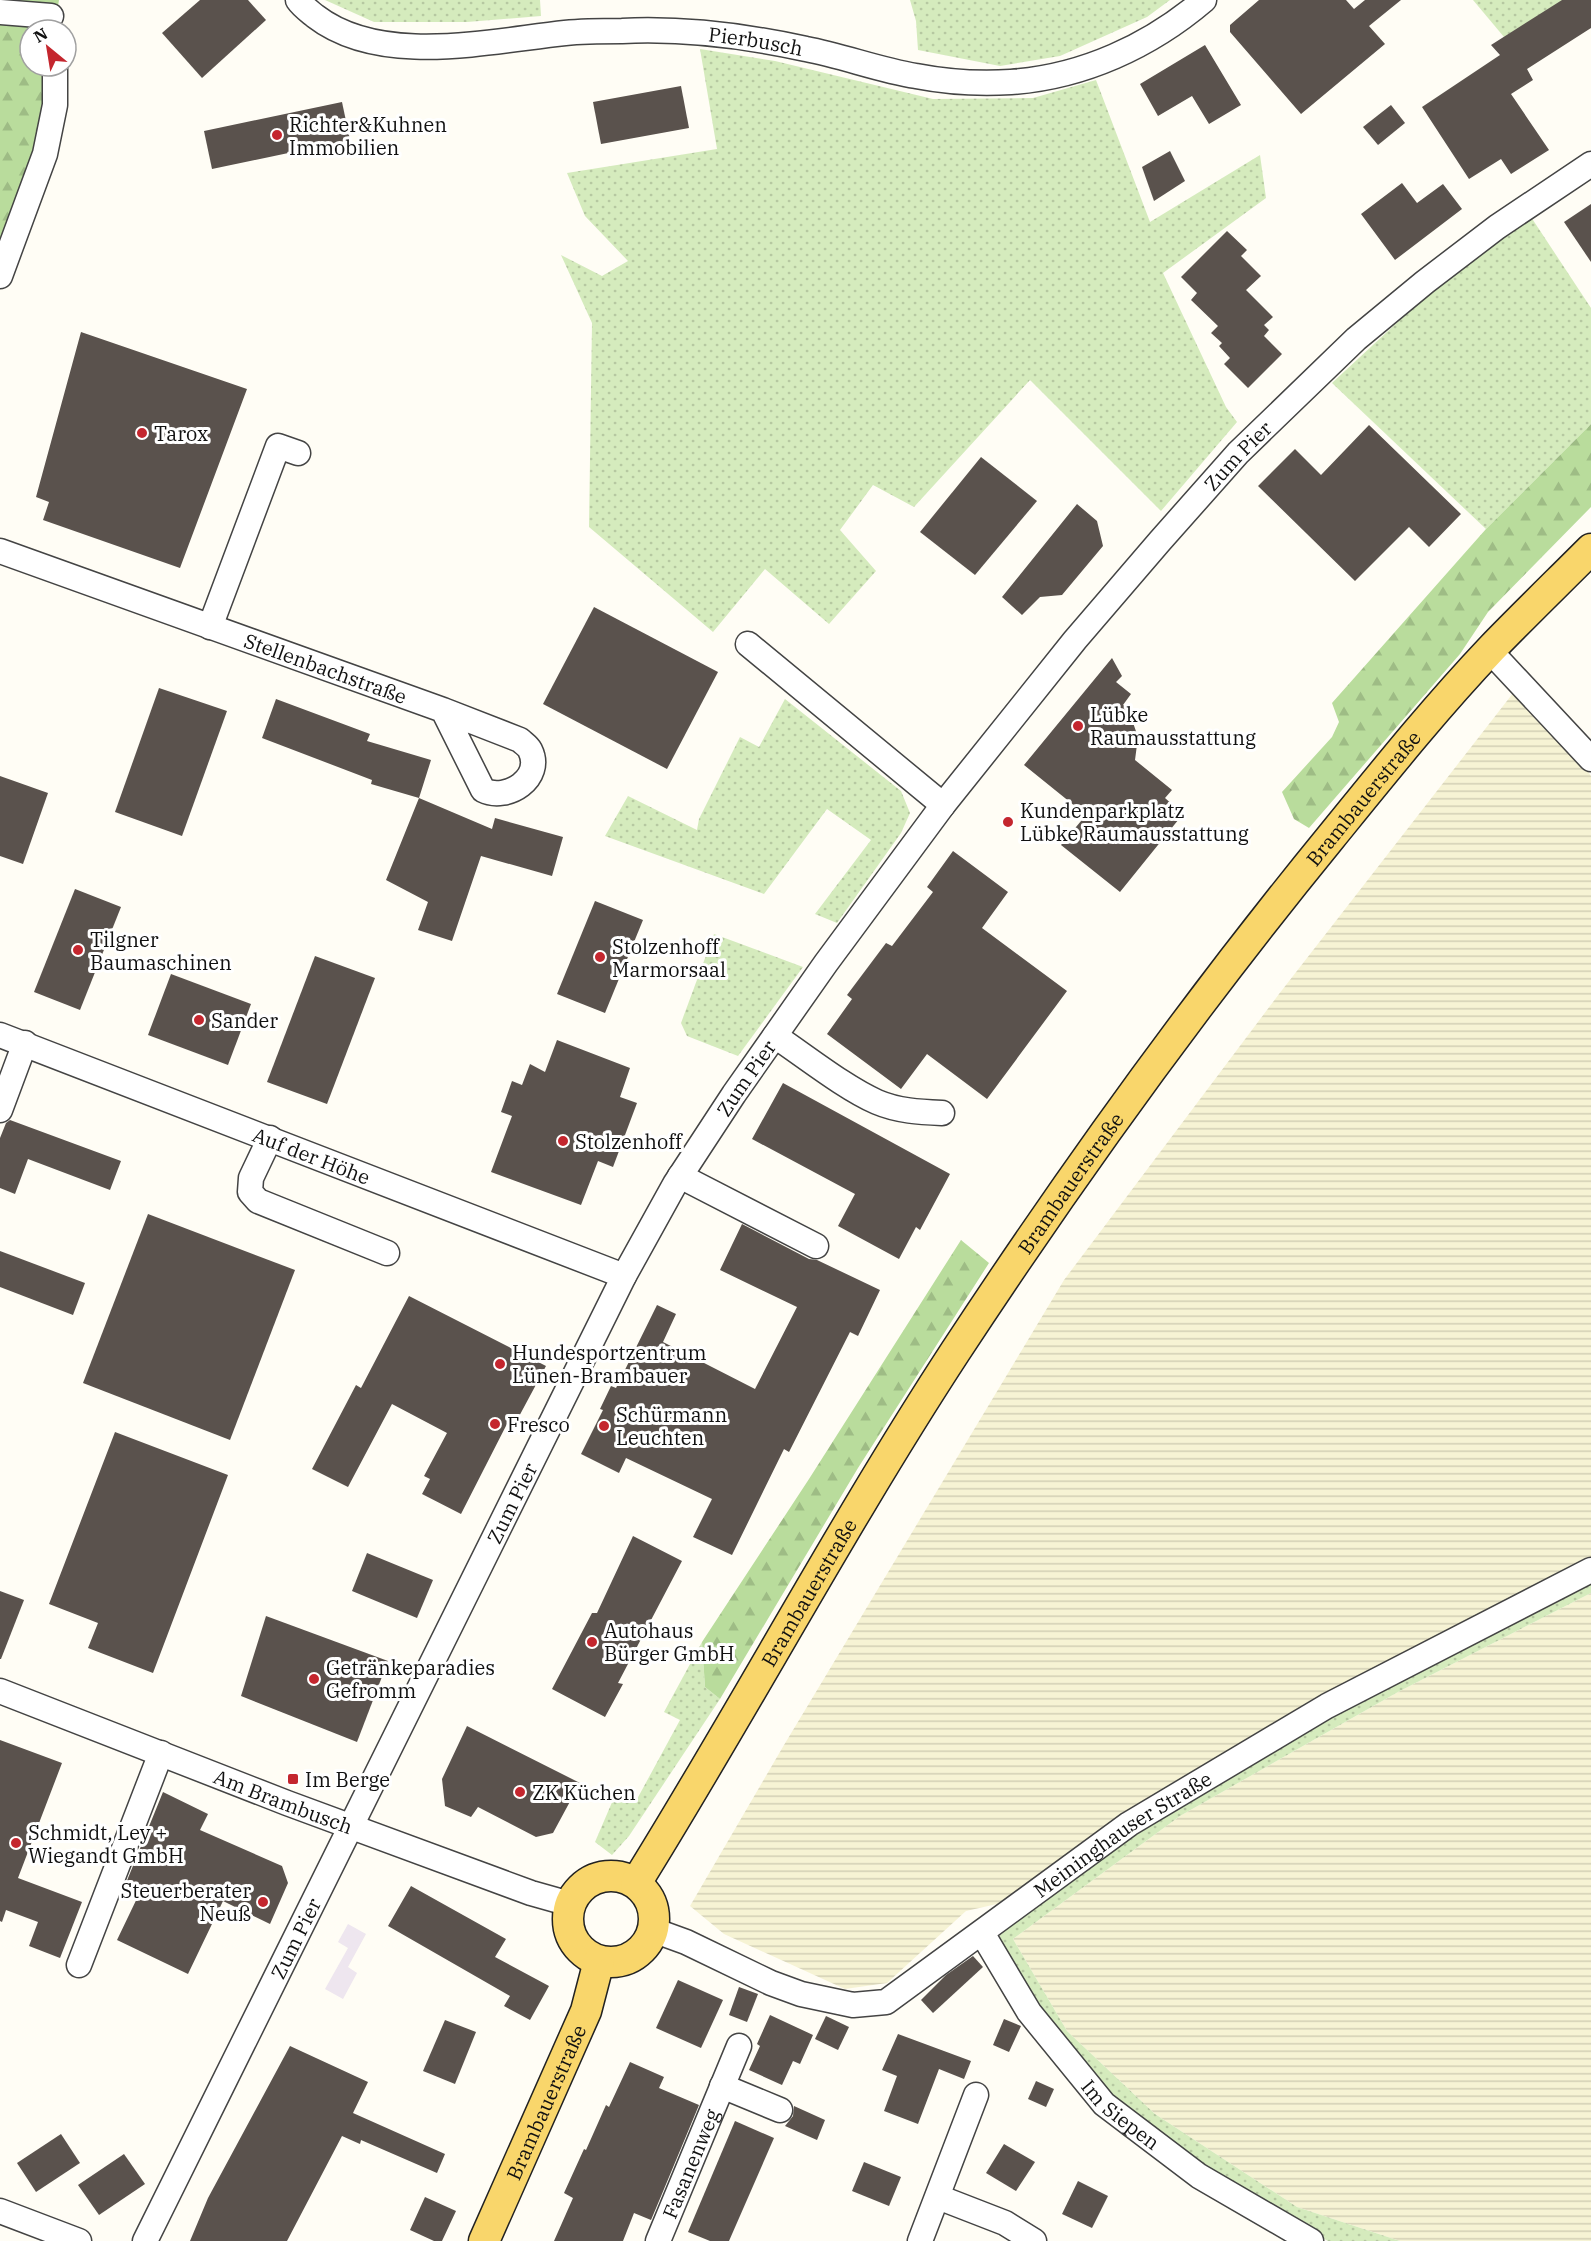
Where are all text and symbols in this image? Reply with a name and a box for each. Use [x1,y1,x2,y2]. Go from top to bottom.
north arrow [18,18,78,78]
street label: Pierbusch [707,20,806,62]
text: N [30,23,51,47]
place label: Richter&Kuhnen Immobilien [289,111,447,161]
marker: Richter&Kuhnen Immobilien [270,128,284,142]
street label: Zum Pier [1198,414,1277,496]
place label: Tarox [154,420,208,447]
marker: Tarox [135,426,149,440]
street label: Stellenbachstraße [241,626,411,709]
place label: Lübke Raumausstattung [1090,701,1256,751]
marker: Lübke Raumausstattung [1071,719,1085,733]
street label: Brambauerstraße [1300,725,1426,871]
place label: Kundenparkplatz Lübke Raumausstattung [1020,797,1249,847]
marker: Kundenparkplatz Lübke Raumausstattung [1001,815,1015,829]
place label: Tilgner Baumaschinen [90,926,232,976]
place label: Stolzenhoff Marmorsaal [612,933,726,983]
marker: Tilgner Baumaschinen [71,943,85,957]
marker: Stolzenhoff Marmorsaal [593,950,607,964]
place label: Sander [211,1007,278,1034]
marker: Sander [192,1013,206,1027]
street label: Zum Pier [710,1034,782,1121]
street label: Brambauerstraße [1011,1107,1129,1259]
street label: Auf der Höhe [249,1120,374,1190]
place label: Stolzenhoff [575,1128,683,1155]
marker: Stolzenhoff [556,1134,570,1148]
place label: Hundesportzentrum Lünen-Brambauer [512,1339,707,1389]
marker: Hundesportzentrum Lünen-Brambauer [493,1357,507,1371]
place label: Schürmann Leuchten [616,1401,728,1451]
place label: Fresco [507,1411,570,1438]
marker: Fresco [488,1417,502,1431]
marker: Schürmann Leuchten [597,1419,611,1433]
street label: Zum Pier [480,1458,543,1548]
street label: Brambauerstraße [755,1513,862,1671]
place label: Autohaus Bürger GmbH [604,1617,735,1667]
marker: Autohaus Bürger GmbH [585,1635,599,1649]
place label: Getränkeparadies Gefromm [326,1654,495,1704]
marker: Getränkeparadies Gefromm [307,1672,321,1686]
street label: Am Brambusch [210,1762,357,1840]
street label: Meininghauser Straße [1028,1764,1216,1903]
place label: Im Berge [305,1766,390,1793]
marker: Im Berge [286,1772,300,1786]
place label: ZK Küchen [532,1779,636,1806]
marker: ZK Küchen [513,1785,527,1799]
place label: Schmidt, Ley + Wiegandt GmbH [28,1819,184,1869]
marker: Schmidt, Ley + Wiegandt GmbH [9,1836,23,1850]
place label: Steuerberater Neuß [120,1877,251,1927]
street label: Zum Pier [264,1893,327,1983]
marker: Steuerberater Neuß [256,1895,270,1909]
street label: Brambauerstraße [499,2020,592,2184]
street label: Im Siepen [1076,2074,1166,2155]
street label: Fasanenweg [655,2104,725,2222]

